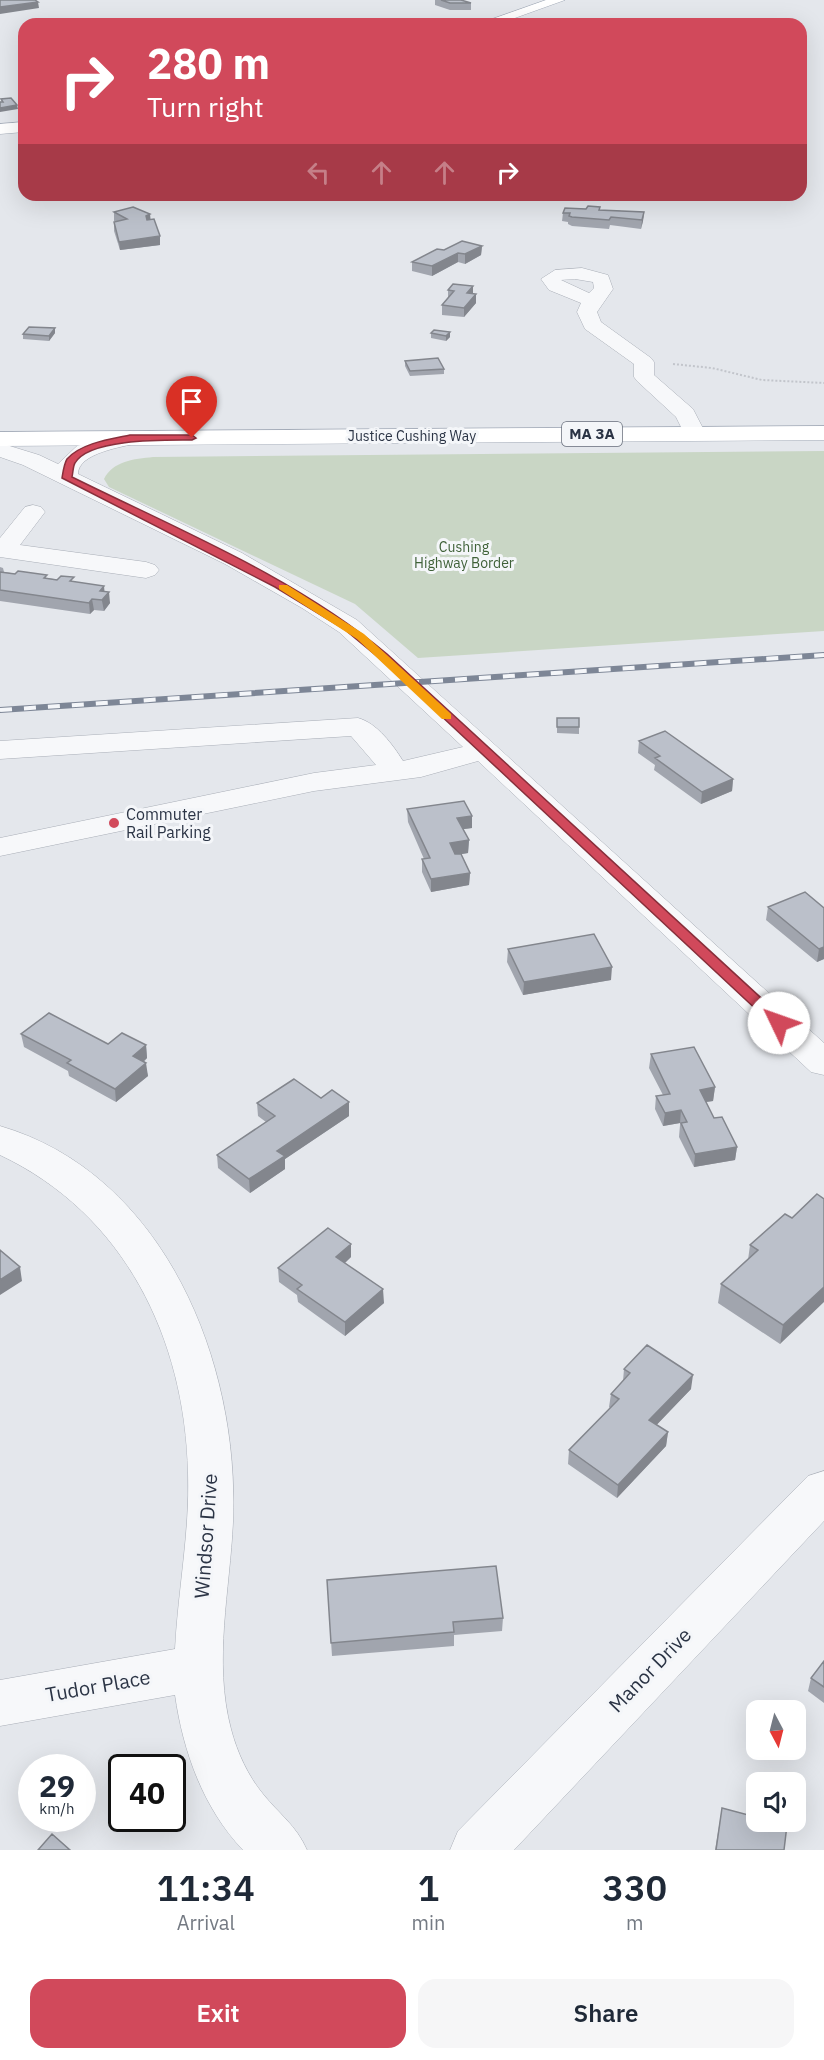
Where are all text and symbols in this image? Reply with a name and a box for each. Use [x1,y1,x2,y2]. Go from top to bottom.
text: 280 m [147,36,270,91]
icon: right [48,42,126,120]
text: Turn right [147,89,264,124]
icon: left [302,156,335,189]
icon: ahead [365,156,398,189]
icon: ahead [428,156,461,189]
icon: right [491,156,524,189]
pin [166,376,217,438]
icon: arrive [175,385,208,418]
road number: MA 3A [562,422,622,446]
street label: Justice Cushing Way [348,427,476,445]
park label: Cushing Highway Border [414,538,514,572]
place label: Commuter Rail Parking [126,804,211,842]
marker: Commuter Rail Parking [107,816,121,830]
position arrow [747,991,811,1055]
street label: Windsor Drive [188,1473,223,1599]
street label: Manor Drive [602,1621,697,1718]
street label: Tudor Place [43,1663,152,1708]
north arrow [746,1700,806,1760]
map controls [746,1700,806,1832]
speed limit sign: 40 [108,1754,186,1832]
text: 29 [39,1766,75,1805]
button: sound [746,1772,806,1832]
text: km/h [39,1799,75,1818]
text: 11:34 [157,1864,255,1911]
text: 1 [418,1864,439,1911]
text: 330 [602,1864,667,1911]
text: Arrival [177,1909,235,1936]
text: min [412,1909,445,1936]
text: m [626,1909,643,1936]
button: Exit [30,1979,406,2048]
button: Share [418,1979,794,2048]

